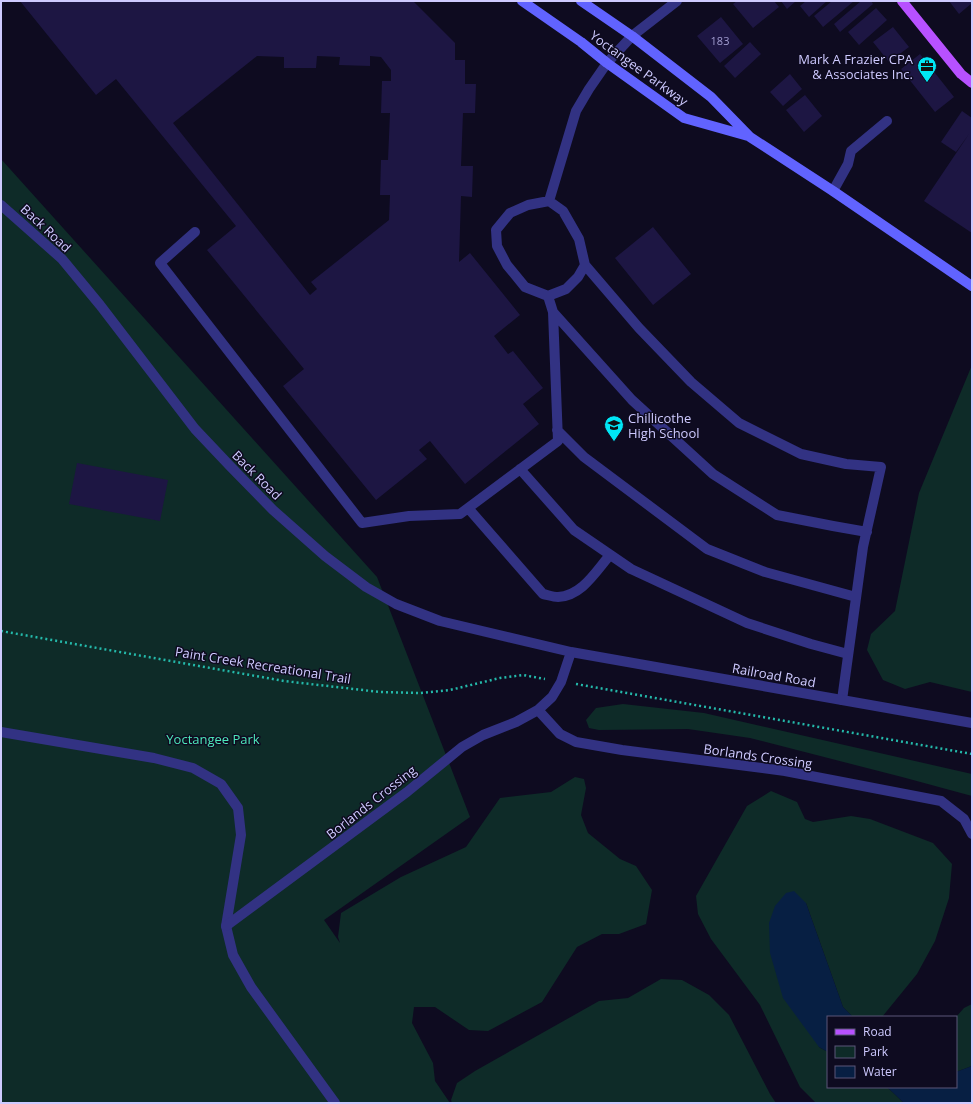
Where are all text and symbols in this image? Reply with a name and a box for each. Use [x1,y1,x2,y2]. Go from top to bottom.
street label: Yoctangee Parkway [586,26,692,110]
house number: 183 [711,33,729,48]
place label: Mark A Frazier CPA & Associates Inc. [798,50,914,83]
office icon: Mark A Frazier CPA & Associates Inc. [916,55,938,83]
street label: Back Road [17,200,75,256]
place label: Chillicothe High School [628,409,700,442]
school or university icon: Chillicothe High School [603,414,625,442]
street label: Back Road [228,446,286,504]
street label: Paint Creek Recreational Trail [174,642,352,688]
street label: Railroad Road [731,659,817,691]
park label: Yoctangee Park [166,730,260,748]
street label: Borlands Crossing [702,739,814,773]
street label: Borlands Crossing [322,761,420,843]
legend [827,1016,957,1088]
text: Road [863,1023,892,1040]
text: Park [863,1043,889,1060]
text: Water [863,1063,897,1080]

